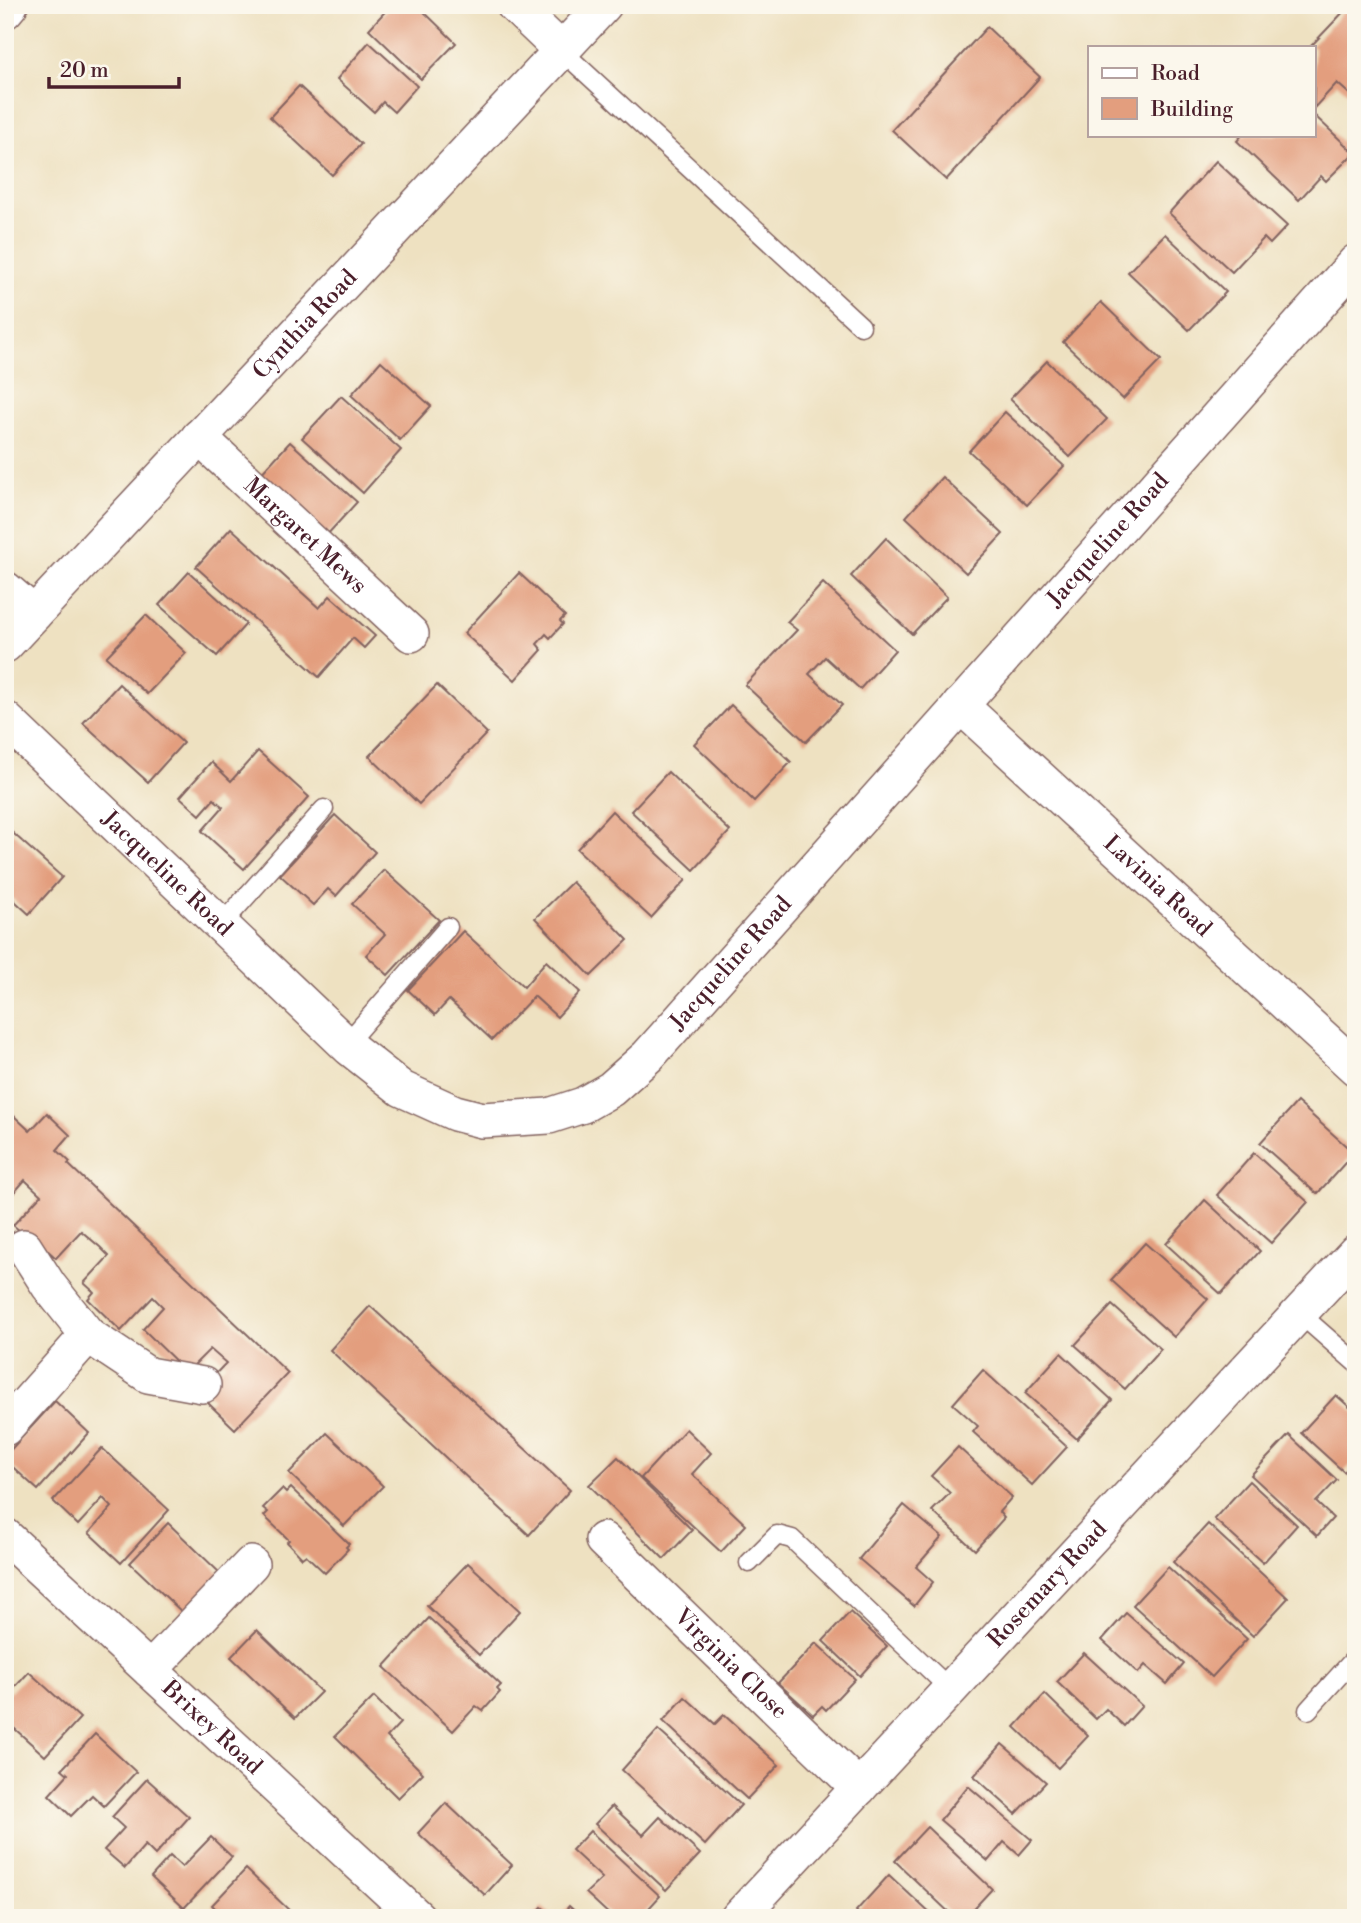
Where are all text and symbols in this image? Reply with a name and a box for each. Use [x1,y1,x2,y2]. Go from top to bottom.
scale bar [49,46,178,90]
legend [1088,46,1316,136]
text: 20 m [60,58,109,84]
text: Road [1151,61,1200,87]
text: Building [1150,97,1233,123]
street label: Cynthia Road [247,264,363,385]
street label: Jacqueline Road [1040,467,1175,613]
street label: Margaret Mews [238,472,373,600]
street label: Jacqueline Road [95,804,238,942]
street label: Lavinia Road [1098,830,1217,943]
street label: Jacqueline Road [663,891,798,1037]
street label: Rosemary Road [982,1515,1113,1653]
street label: Virginia Close [668,1602,793,1725]
street label: Brixey Road [155,1674,268,1781]

